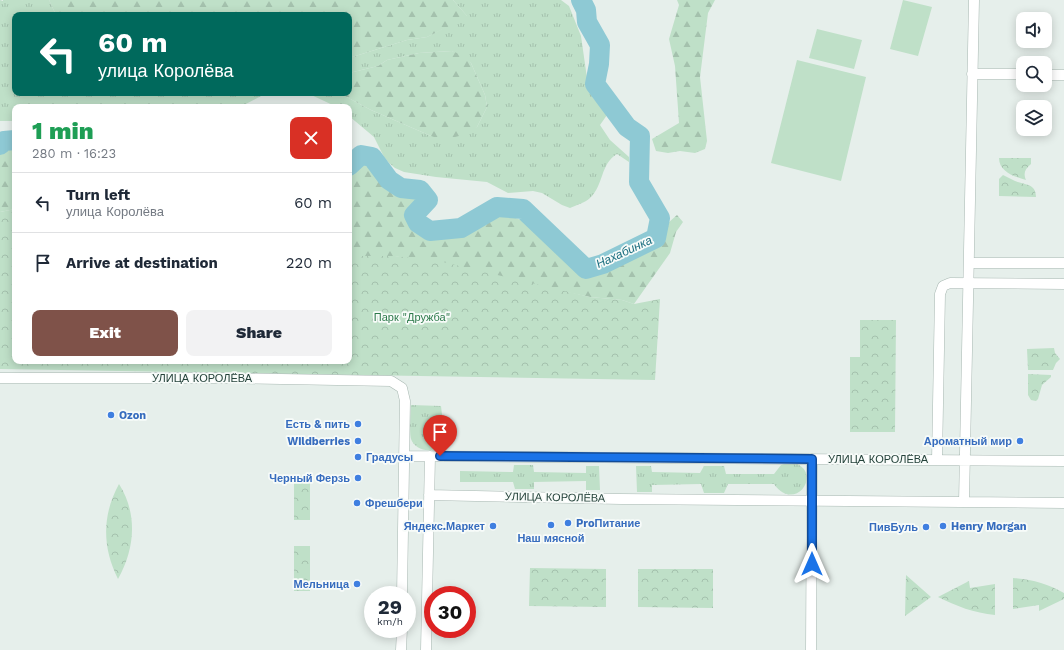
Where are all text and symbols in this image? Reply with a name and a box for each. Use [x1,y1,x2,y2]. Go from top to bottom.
map controls [1016,12,1052,136]
button: sound [1016,12,1052,48]
text: 60 m [98,26,168,59]
icon: left [32,28,84,80]
button: search [1016,56,1052,92]
text: улица Королёва [98,60,234,81]
button: layers [1016,100,1052,136]
text: 1 min [32,117,94,145]
button: close [290,117,332,159]
text: 280 m · 16:23 [32,146,116,161]
text: Turn left [66,186,130,204]
icon: left [32,192,54,214]
text: 60 m [294,194,332,212]
text: улица Королёва [66,204,164,219]
water label: Нахабинка [594,233,655,271]
icon: arrive [32,252,54,274]
text: Arrive at destination [66,254,218,272]
text: 220 m [286,254,332,272]
button: Exit [32,310,178,356]
button: Share [186,310,332,356]
park label: Парк "Дружба" [374,311,450,324]
street label: УЛИЦА КОРОЛЁВА [152,372,253,385]
place label: Ozon [119,409,146,422]
marker: Ozon [106,410,116,420]
pin [423,415,457,456]
place label: Есть & пить [285,418,350,431]
marker: Есть & пить [353,419,363,429]
icon: arrive [429,421,451,443]
place label: Wildberries [287,435,350,448]
place label: Ароматный мир [924,435,1012,448]
marker: Wildberries [353,436,363,446]
marker: Ароматный мир [1015,436,1025,446]
place label: Градусы [366,451,413,464]
marker: Градусы [353,452,363,462]
street label: УЛИЦА КОРОЛЁВА [828,453,929,466]
place label: Черный Ферзь [269,472,350,485]
marker: Черный Ферзь [353,473,363,483]
street label: УЛИЦА КОРОЛЁВА [505,490,606,505]
place label: Фрешбери [365,497,423,510]
marker: Фрешбери [352,498,362,508]
place label: ProПитание [576,517,640,530]
marker: ProПитание [563,518,573,528]
place label: Яндекс.Маркет [404,520,486,533]
marker: Наш мясной [546,520,556,530]
place label: Henry Morgan [951,520,1027,533]
marker: Яндекс.Маркет [488,521,498,531]
place label: ПивБуль [869,521,918,534]
marker: Henry Morgan [938,521,948,531]
marker: ПивБуль [921,522,931,532]
place label: Наш мясной [517,532,585,545]
position arrow [791,543,833,585]
place label: Мельница [294,578,350,591]
marker: Мельница [352,579,362,589]
speed limit sign: 30 [424,586,476,638]
text: 29 [378,595,402,619]
text: km/h [377,616,403,627]

